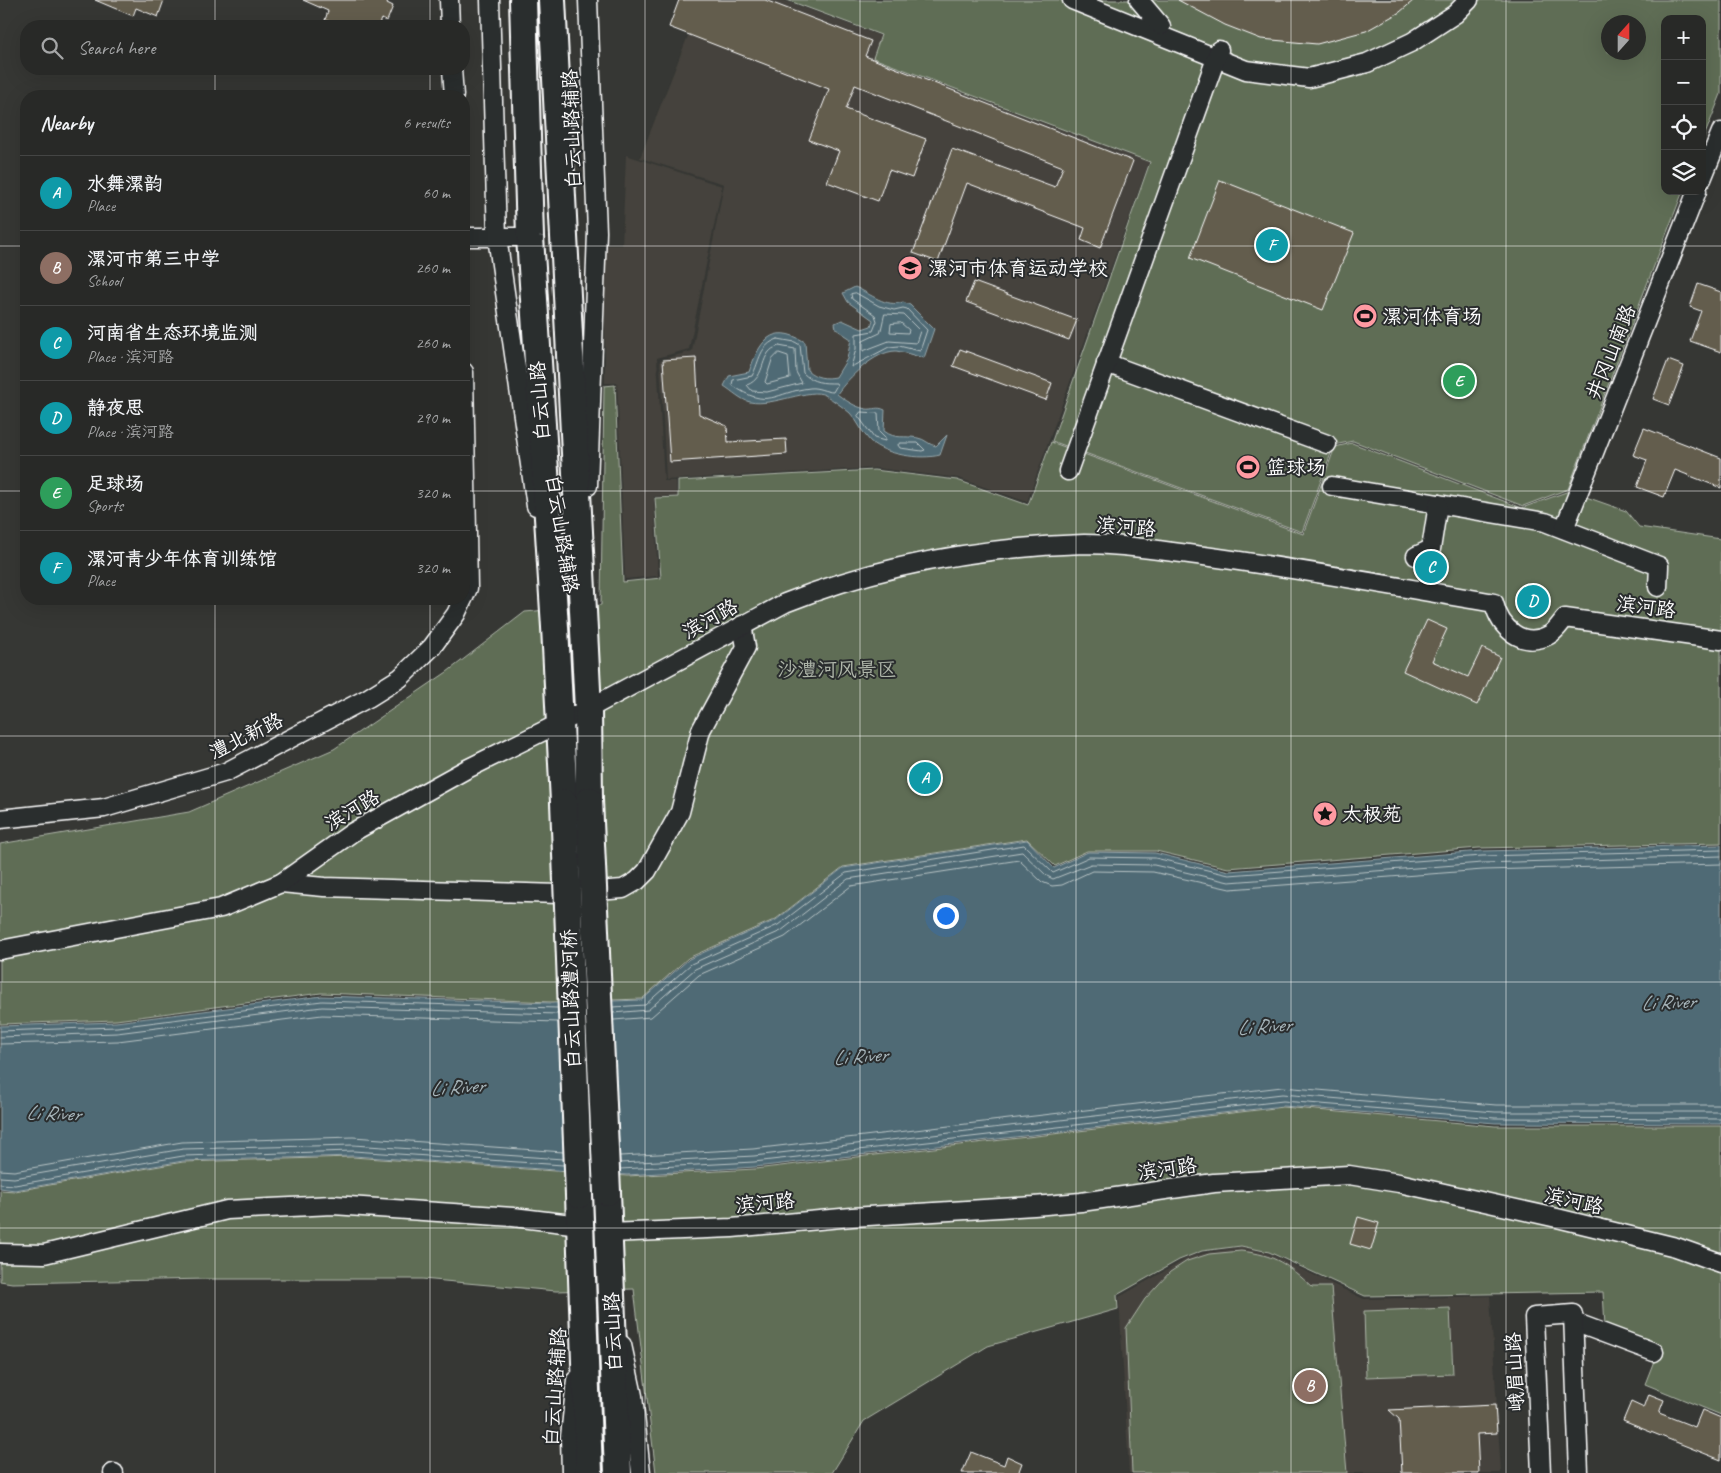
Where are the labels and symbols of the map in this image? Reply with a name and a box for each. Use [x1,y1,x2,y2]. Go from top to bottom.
north arrow [1601,15,1646,60]
street label: 白云山路辅路 [557,68,587,189]
pin: F [1256,226,1288,264]
school or university icon: 漯河市体育运动学校 [897,255,923,281]
place label: 漯河市体育运动学校 [928,256,1108,281]
street label: 井冈山南路 [1581,300,1642,403]
sports icon: 漯河体育场 [1352,303,1378,329]
place label: 漯河体育场 [1382,304,1482,329]
street label: 白云山路 [525,359,555,442]
pin: E [1443,362,1475,400]
sports icon: 篮球场 [1235,454,1261,480]
place label: 篮球场 [1266,455,1326,480]
street label: 白云山路辅路 [540,473,584,596]
street label: 滨河路 [1095,512,1158,542]
pin: C [1415,548,1447,586]
pin: D [1517,582,1549,620]
street label: 滨河路 [1615,590,1678,624]
street label: 滨河路 [678,593,743,644]
park label: 沙澧河风景区 [777,657,897,682]
street label: 澧北新路 [205,707,288,765]
pin: A [909,759,941,797]
street label: 滨河路 [320,783,385,836]
place icon: 太极苑 [1312,801,1338,827]
place label: 太极苑 [1342,802,1402,827]
your location [933,903,959,929]
street label: 白云山路澧河桥 [556,929,586,1069]
water label: Li River [1641,988,1699,1016]
water label: Li River [1236,1011,1295,1041]
water label: Li River [832,1041,891,1071]
water label: Li River [429,1072,488,1102]
water label: Li River [26,1099,84,1127]
street label: 滨河路 [1136,1152,1199,1186]
street label: 滨河路 [1542,1182,1607,1220]
street label: 滨河路 [734,1188,797,1218]
street label: 白云山路 [599,1291,627,1372]
street label: 白云山路辅路 [538,1325,572,1448]
street label: 峨眉山路 [1500,1330,1530,1413]
pin: B [1294,1367,1326,1405]

